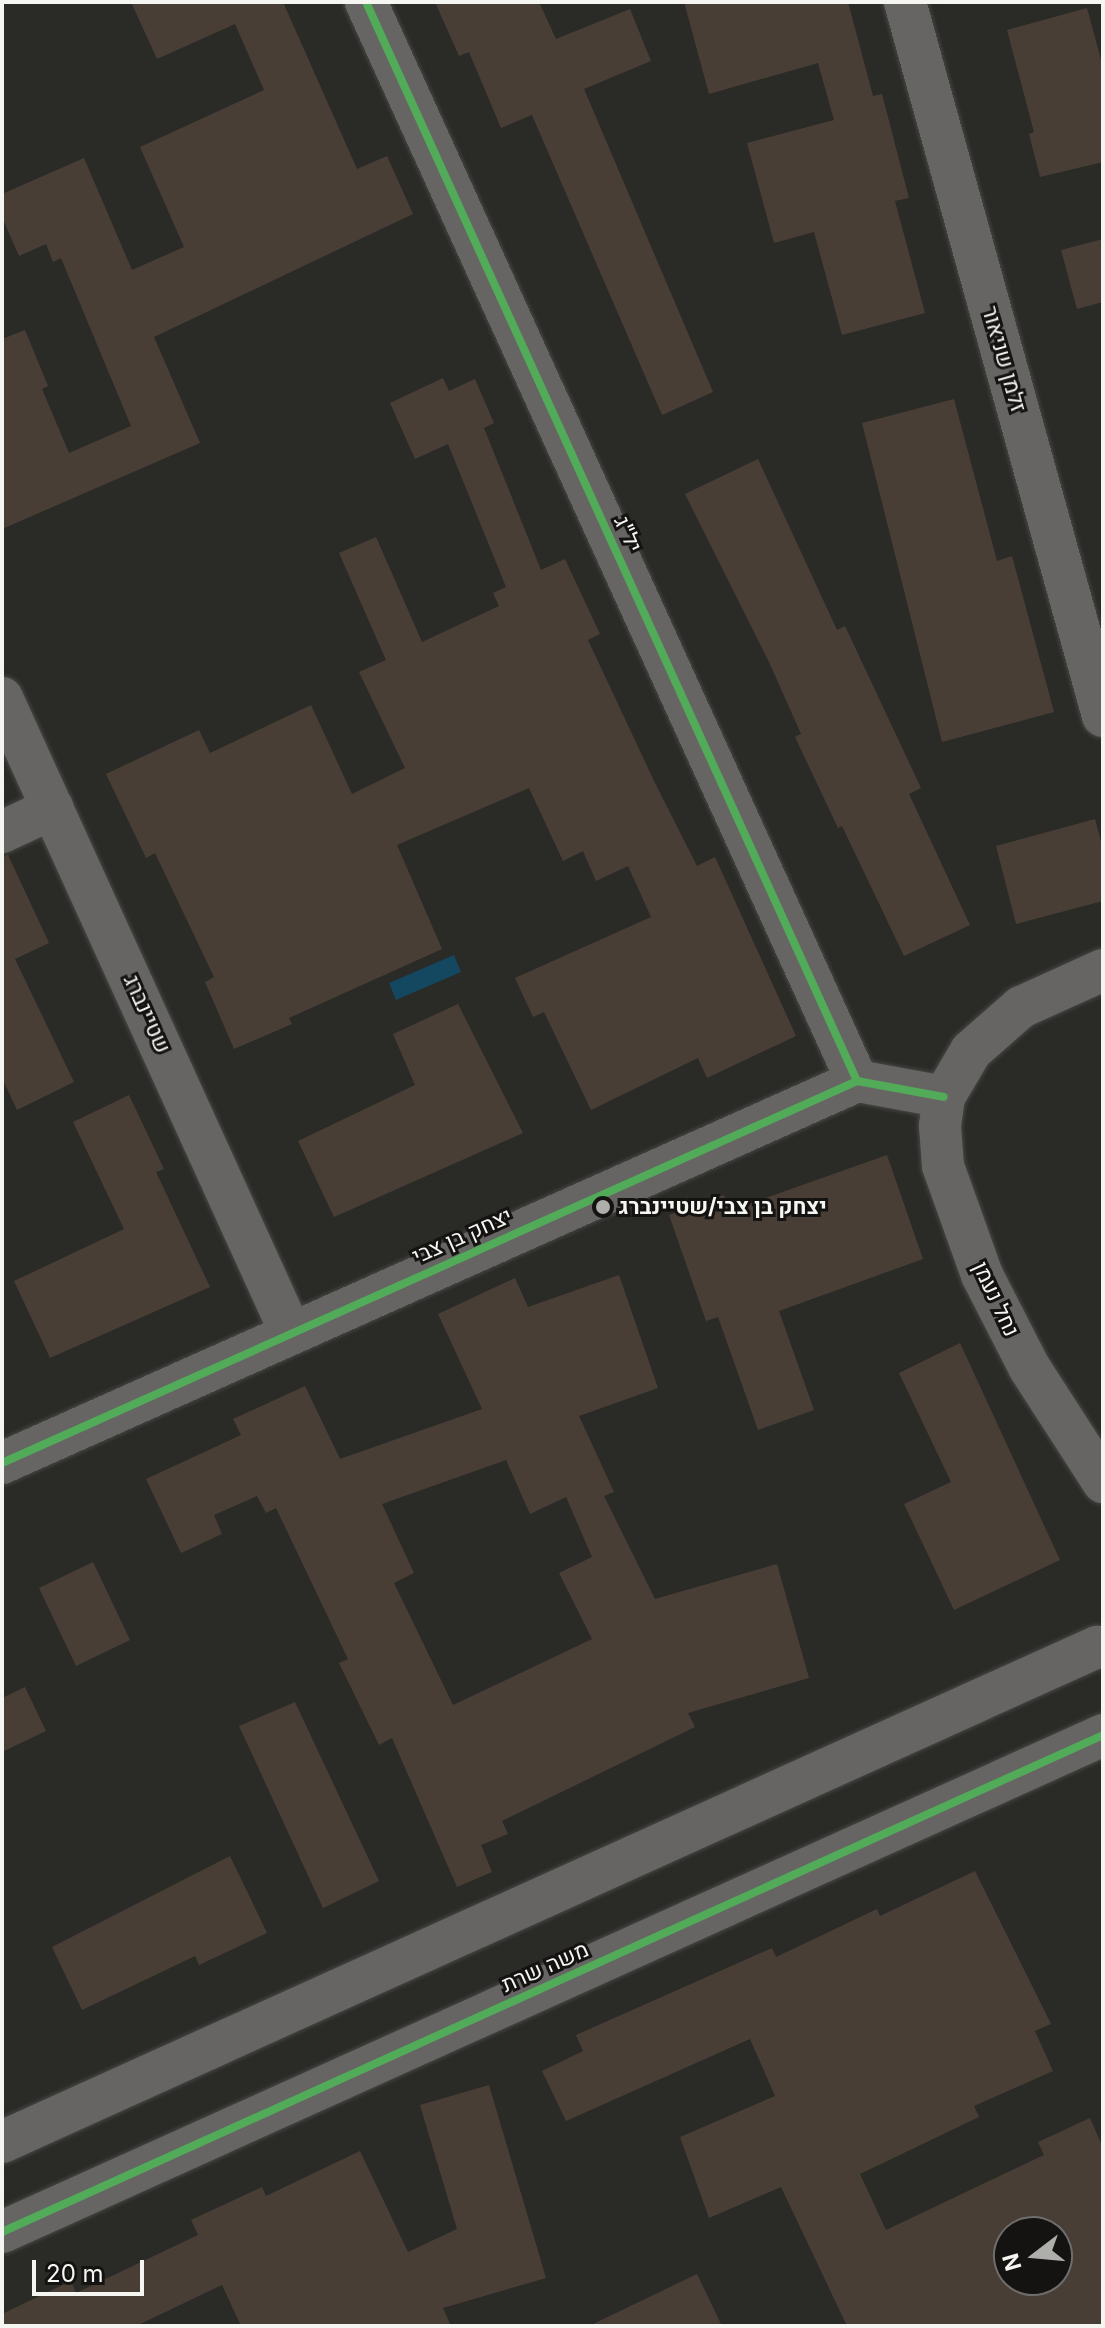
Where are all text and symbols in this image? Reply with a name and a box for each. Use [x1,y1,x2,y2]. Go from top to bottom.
street label: זלמן שניאור [976,303,1032,415]
street label: יל"ג [608,512,648,556]
street label: שטיינברג [118,971,176,1057]
place label: יצחק בן צבי/שטיינברג [619,1194,827,1220]
marker: יצחק בן צבי/שטיינברג [594,1198,612,1216]
street label: יצחק בן צבי [408,1202,516,1270]
street label: נחל נעמן [967,1257,1025,1341]
street label: משה שרת [497,1936,593,1998]
north arrow [993,2216,1073,2296]
scale bar [36,2244,148,2294]
text: N [997,2250,1027,2274]
text: 20 m [46,2259,104,2288]

